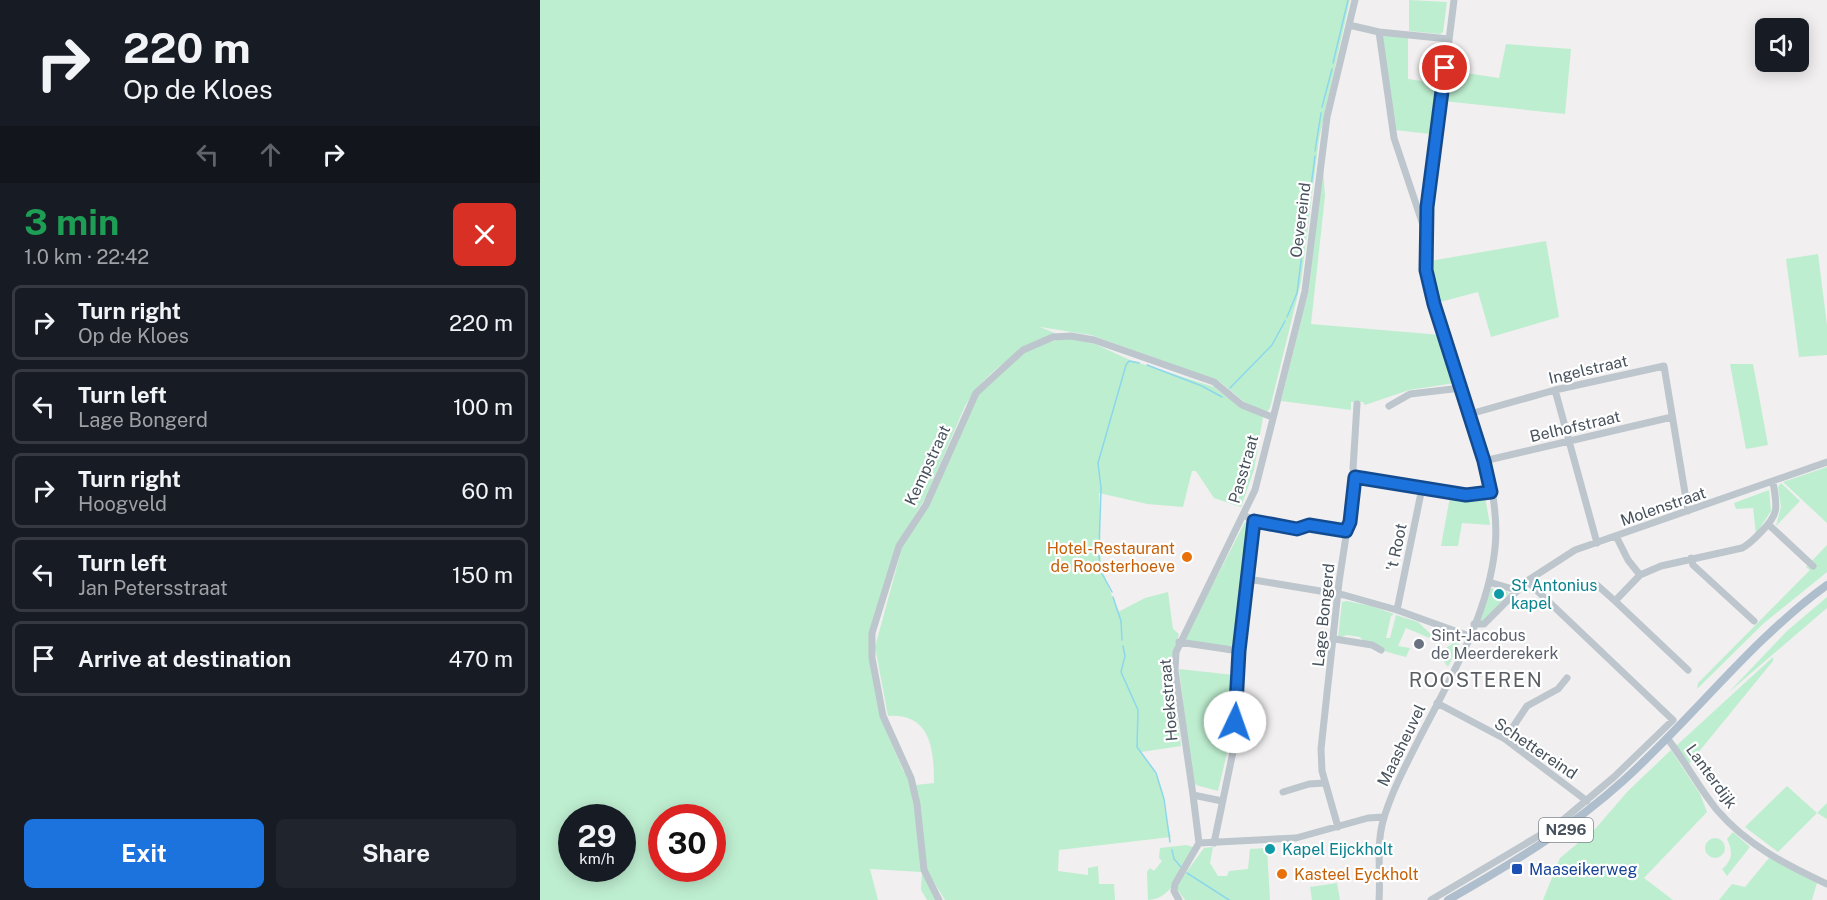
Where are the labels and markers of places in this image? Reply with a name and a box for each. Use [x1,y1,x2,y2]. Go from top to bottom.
pin [1419,42,1470,93]
place label: Hotel-Restaurant de Roosterhoeve [1047,539,1175,576]
marker: Hotel-Restaurant de Roosterhoeve [1180,550,1194,564]
place label: St Antonius kapel [1511,576,1597,613]
marker: St Antonius kapel [1492,587,1506,601]
place label: Sint-Jacobus de Meerderekerk [1431,626,1558,663]
marker: Sint-Jacobus de Meerderekerk [1412,637,1426,651]
place label: Kapel Eijckholt [1282,840,1393,859]
marker: Kapel Eijckholt [1263,842,1277,856]
place label: Maaseikerweg [1529,860,1637,879]
marker: Maaseikerweg [1510,862,1524,876]
place label: Kasteel Eyckholt [1294,865,1419,884]
marker: Kasteel Eyckholt [1275,867,1289,881]

